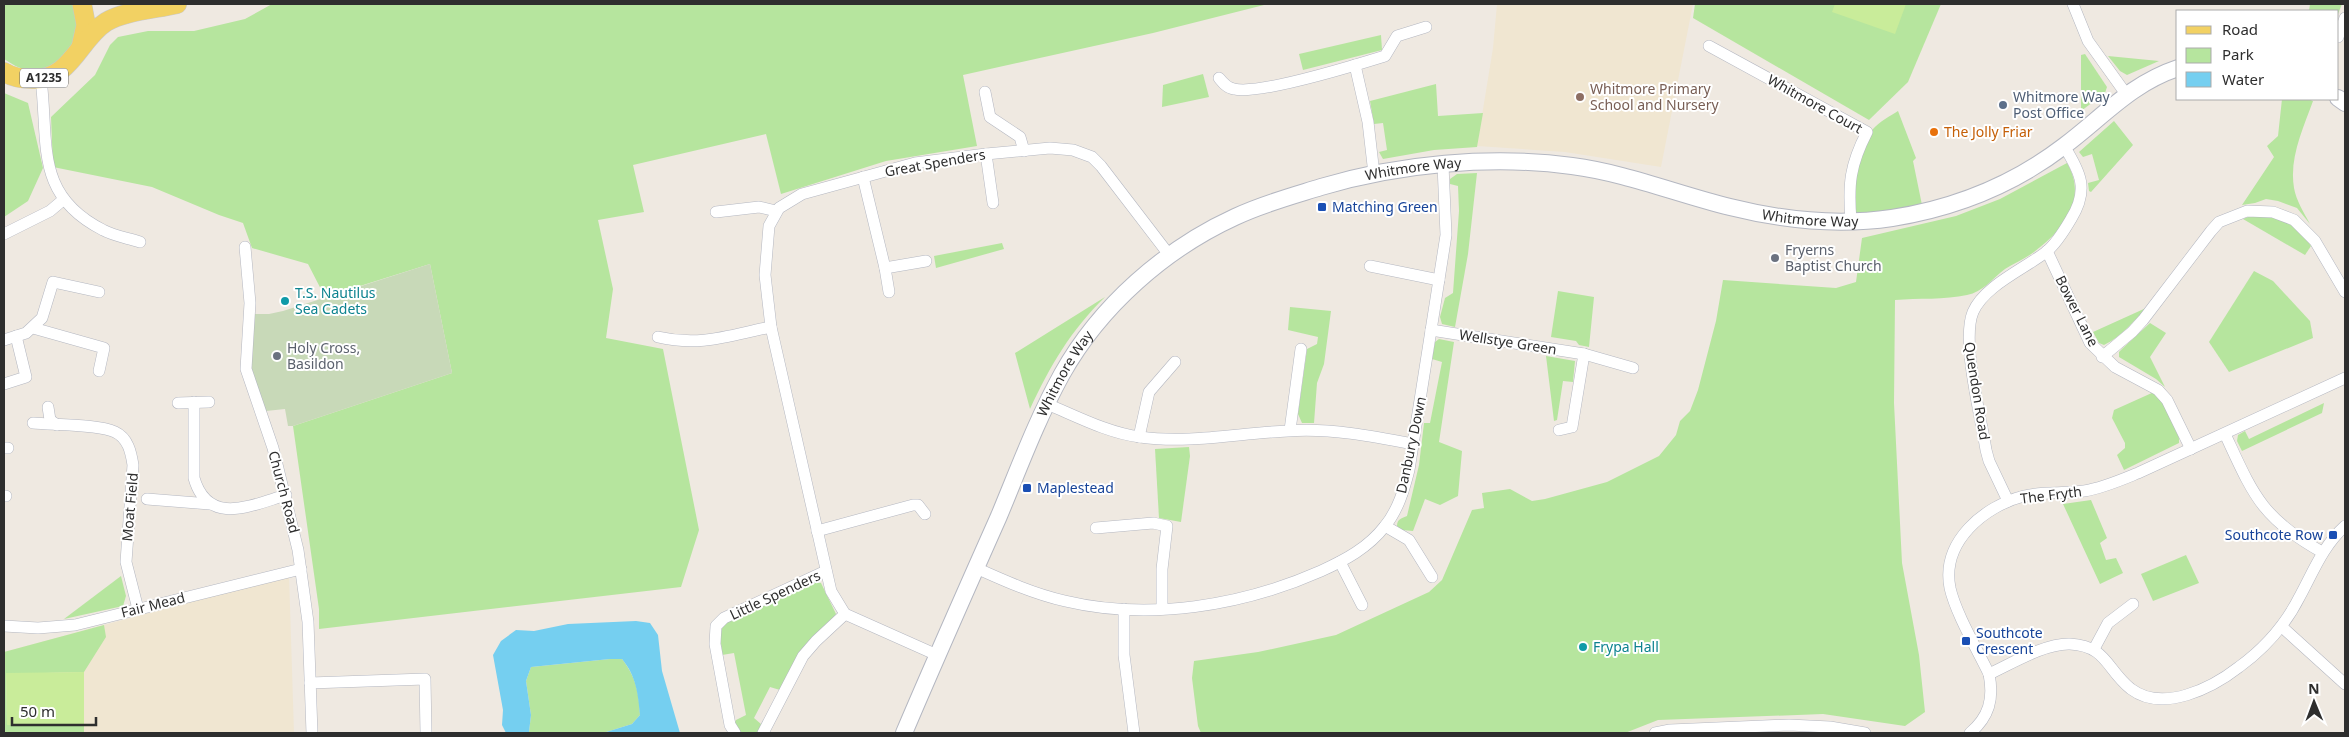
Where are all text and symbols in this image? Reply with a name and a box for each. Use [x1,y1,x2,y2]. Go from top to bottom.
legend [2176,10,2339,100]
text: Road [2222,19,2258,39]
text: Park [2222,44,2254,64]
road number: A1235 [20,68,68,88]
text: Water [2222,69,2264,89]
street label: Whitmore Court [1764,70,1866,138]
place label: Whitmore Primary School and Nursery [1590,79,1719,114]
place label: Whitmore Way Post Office [2013,87,2111,122]
marker: Whitmore Primary School and Nursery [1574,91,1586,103]
marker: Whitmore Way Post Office [1997,99,2009,111]
place label: The Jolly Friar [1944,122,2033,141]
marker: The Jolly Friar [1928,126,1940,138]
street label: Great Spenders [883,144,987,181]
street label: Whitmore Way [1363,152,1463,184]
place label: Matching Green [1332,197,1438,216]
marker: Matching Green [1316,201,1328,213]
street label: Whitmore Way [1761,204,1860,231]
place label: Fryerns Baptist Church [1785,240,1882,275]
marker: Fryerns Baptist Church [1769,252,1781,264]
street label: Bower Lane [2051,272,2104,350]
place label: T.S. Nautilus Sea Cadets [295,283,376,318]
marker: T.S. Nautilus Sea Cadets [279,295,291,307]
street label: Wellstye Green [1458,324,1558,359]
street label: Whitmore Way [1032,326,1097,420]
place label: Holy Cross, Basildon [287,338,360,373]
street label: Quendon Road [1960,340,1995,441]
marker: Holy Cross, Basildon [271,350,283,362]
street label: Danbury Down [1391,395,1430,495]
street label: Church Road [264,449,305,535]
street label: Moat Field [117,472,142,542]
place label: Maplestead [1037,478,1114,497]
street label: The Fryth [2019,481,2083,508]
marker: Maplestead [1021,482,1033,494]
place label: Southcote Row [2225,525,2323,544]
marker: Southcote Row [2327,529,2339,541]
street label: Little Spenders [726,565,823,624]
street label: Fair Mead [119,587,187,622]
place label: Southcote Crescent [1976,623,2043,658]
marker: Southcote Crescent [1960,635,1972,647]
place label: Frypa Hall [1593,637,1659,656]
marker: Frypa Hall [1577,641,1589,653]
north arrow [2289,677,2339,727]
text: N [2308,679,2320,698]
scale bar [12,694,96,726]
text: 50 m [20,701,55,721]

